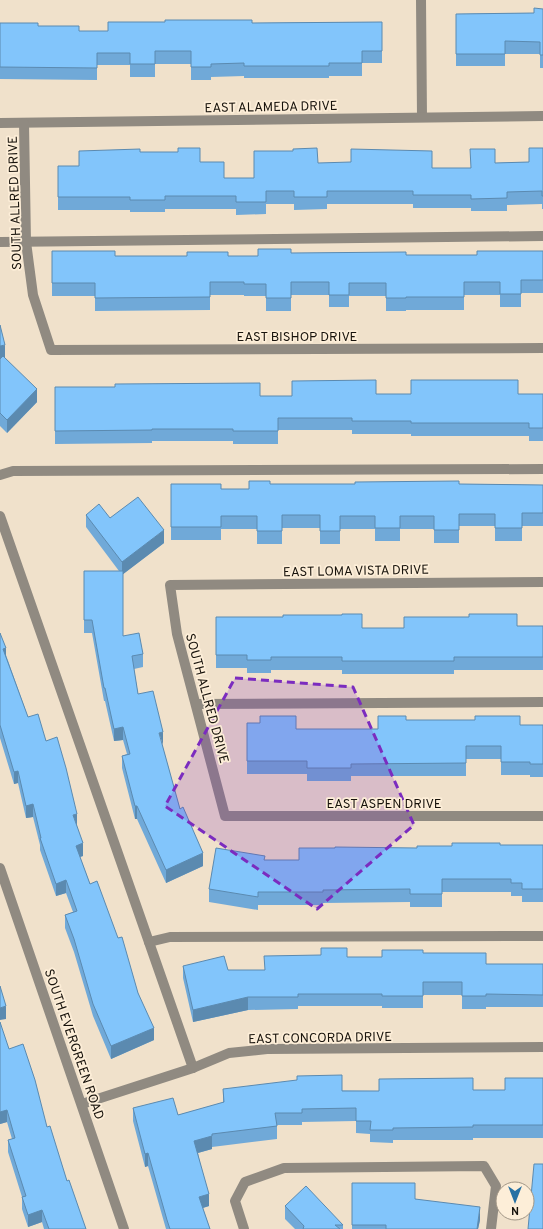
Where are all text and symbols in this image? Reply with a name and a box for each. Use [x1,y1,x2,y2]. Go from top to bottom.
street label: EAST ALAMEDA DRIVE [204,99,338,117]
street label: SOUTH ALLRED DRIVE [6,136,26,270]
street label: EAST BISHOP DRIVE [237,330,357,346]
street label: EAST LOMA VISTA DRIVE [283,563,429,581]
street label: SOUTH ALLRED DRIVE [181,632,231,765]
street label: EAST ASPEN DRIVE [326,797,442,813]
street label: SOUTH EVERGREEN ROAD [40,967,106,1122]
street label: EAST CONCORDA DRIVE [248,1030,392,1048]
north arrow [495,1181,535,1221]
text: N [511,1203,519,1217]

